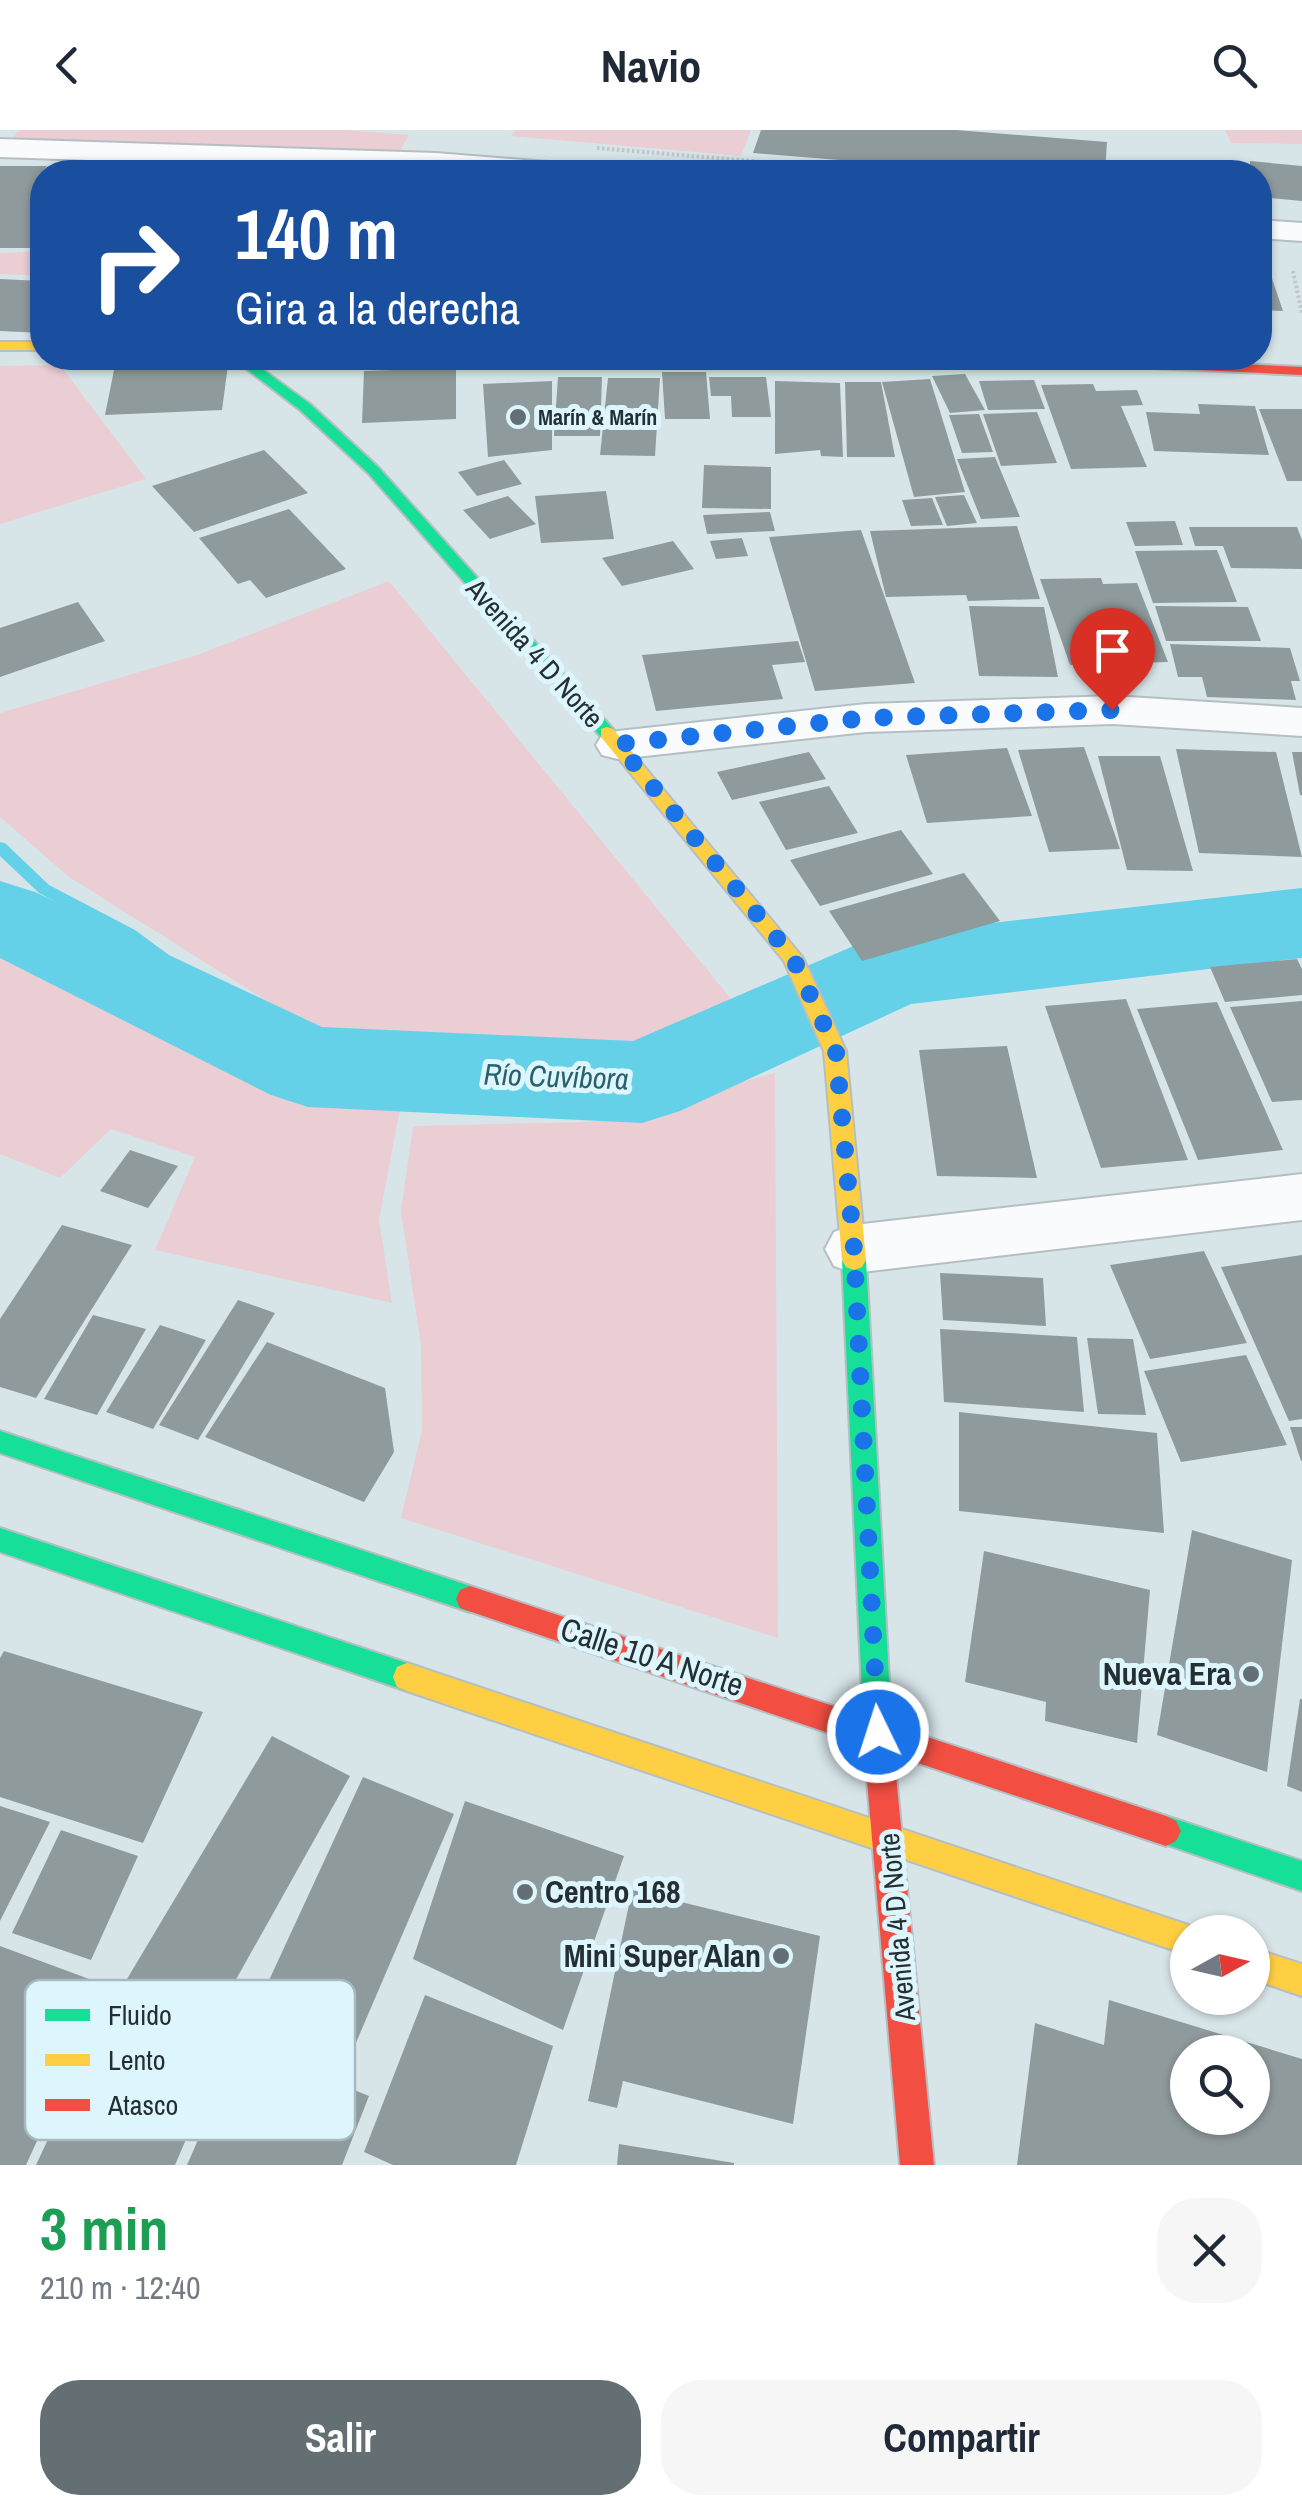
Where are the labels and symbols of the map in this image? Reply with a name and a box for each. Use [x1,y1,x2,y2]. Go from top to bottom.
place label: Marín & Marín [538,402,657,432]
marker: Marín & Marín [507,406,529,428]
street label: Avenida 4 D Norte [457,570,612,736]
pin [1070,608,1155,711]
water label: Río Cuvíbora [483,1053,629,1099]
street label: Calle 10 A Norte [555,1607,749,1706]
place label: Nueva Era [1103,1652,1231,1695]
marker: Nueva Era [1240,1663,1262,1685]
position arrow [826,1680,930,1784]
street label: Avenida 4 D Norte [870,1831,924,2024]
place label: Centro 168 [545,1870,681,1913]
marker: Centro 168 [514,1881,536,1903]
north arrow [1170,1915,1270,2015]
place label: Mini Super Alan [564,1934,761,1977]
marker: Mini Super Alan [770,1945,792,1967]
legend [25,1980,355,2140]
text: Fluido [108,1996,172,2034]
text: Lento [108,2041,165,2079]
text: Atasco [107,2086,178,2124]

